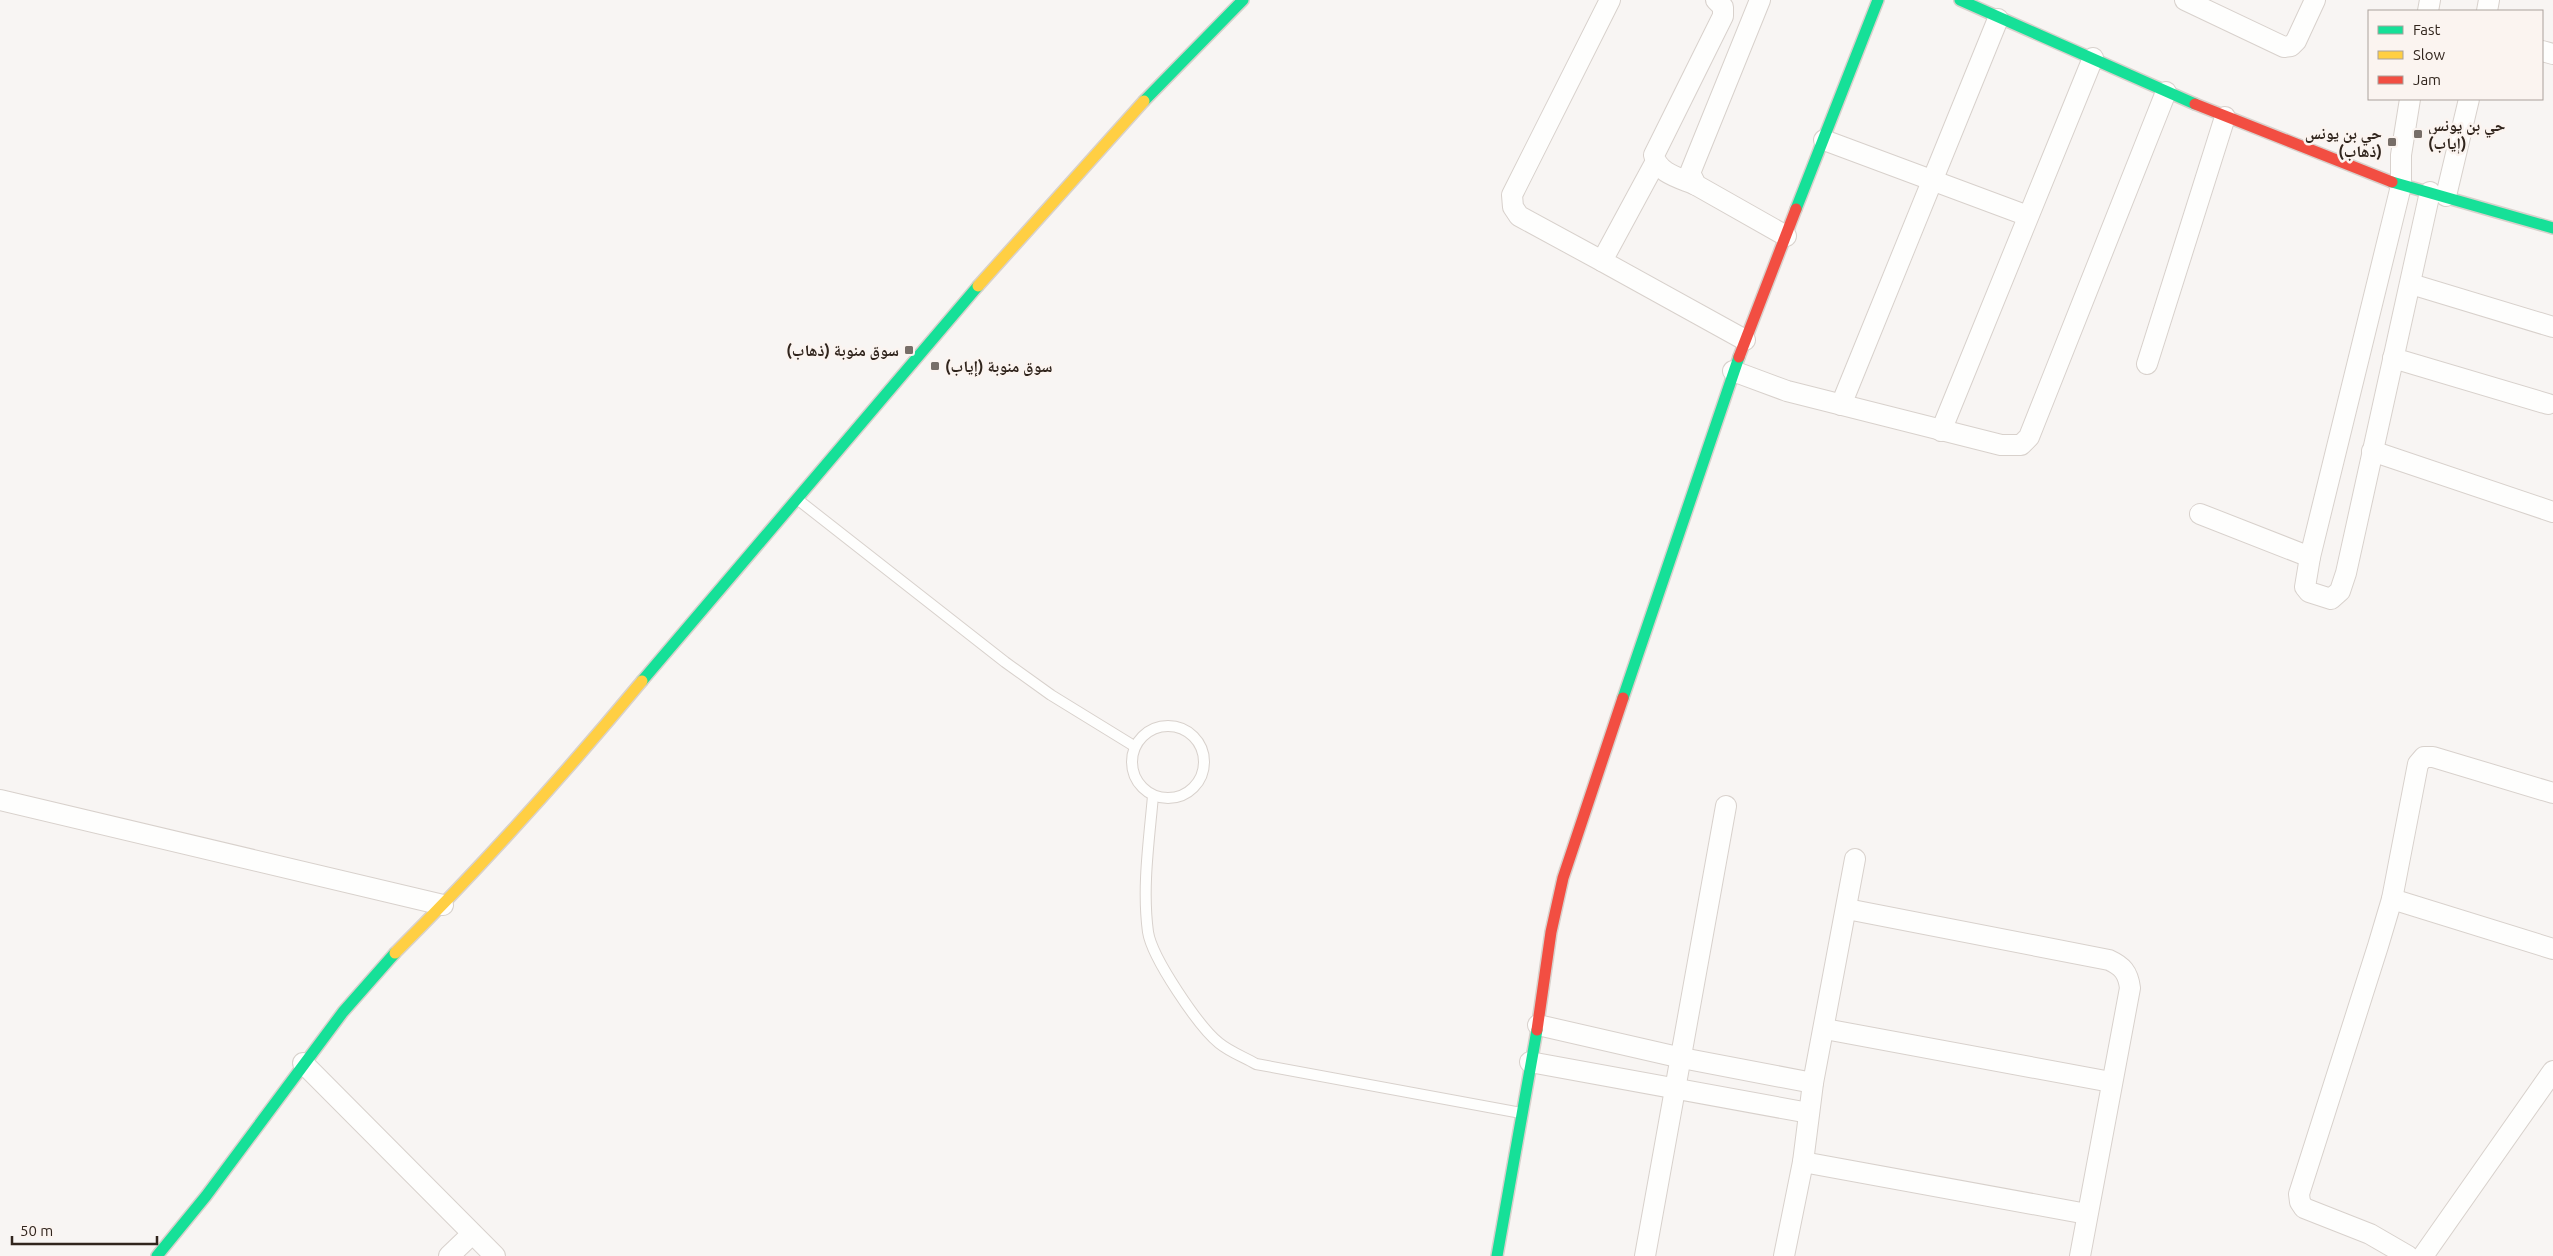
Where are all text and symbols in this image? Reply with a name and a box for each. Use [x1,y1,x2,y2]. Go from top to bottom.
legend [2368,10,2543,100]
text: Fast [2413,21,2441,38]
text: Slow [2413,46,2446,63]
text: Jam [2413,71,2441,88]
place label: حي بن يونس (إياب) [2428,116,2505,154]
place label: حي بن يونس (ذهاب) [2305,124,2382,161]
marker: حي بن يونس (إياب) [2412,128,2424,140]
marker: حي بن يونس (ذهاب) [2386,136,2398,148]
place label: سوق منوبة (ذهاب) [786,341,899,360]
marker: سوق منوبة (ذهاب) [903,344,915,356]
place label: سوق منوبة (إياب) [945,357,1053,377]
marker: سوق منوبة (إياب) [929,360,941,372]
scale bar [12,1214,158,1246]
text: 50 m [20,1222,53,1239]

